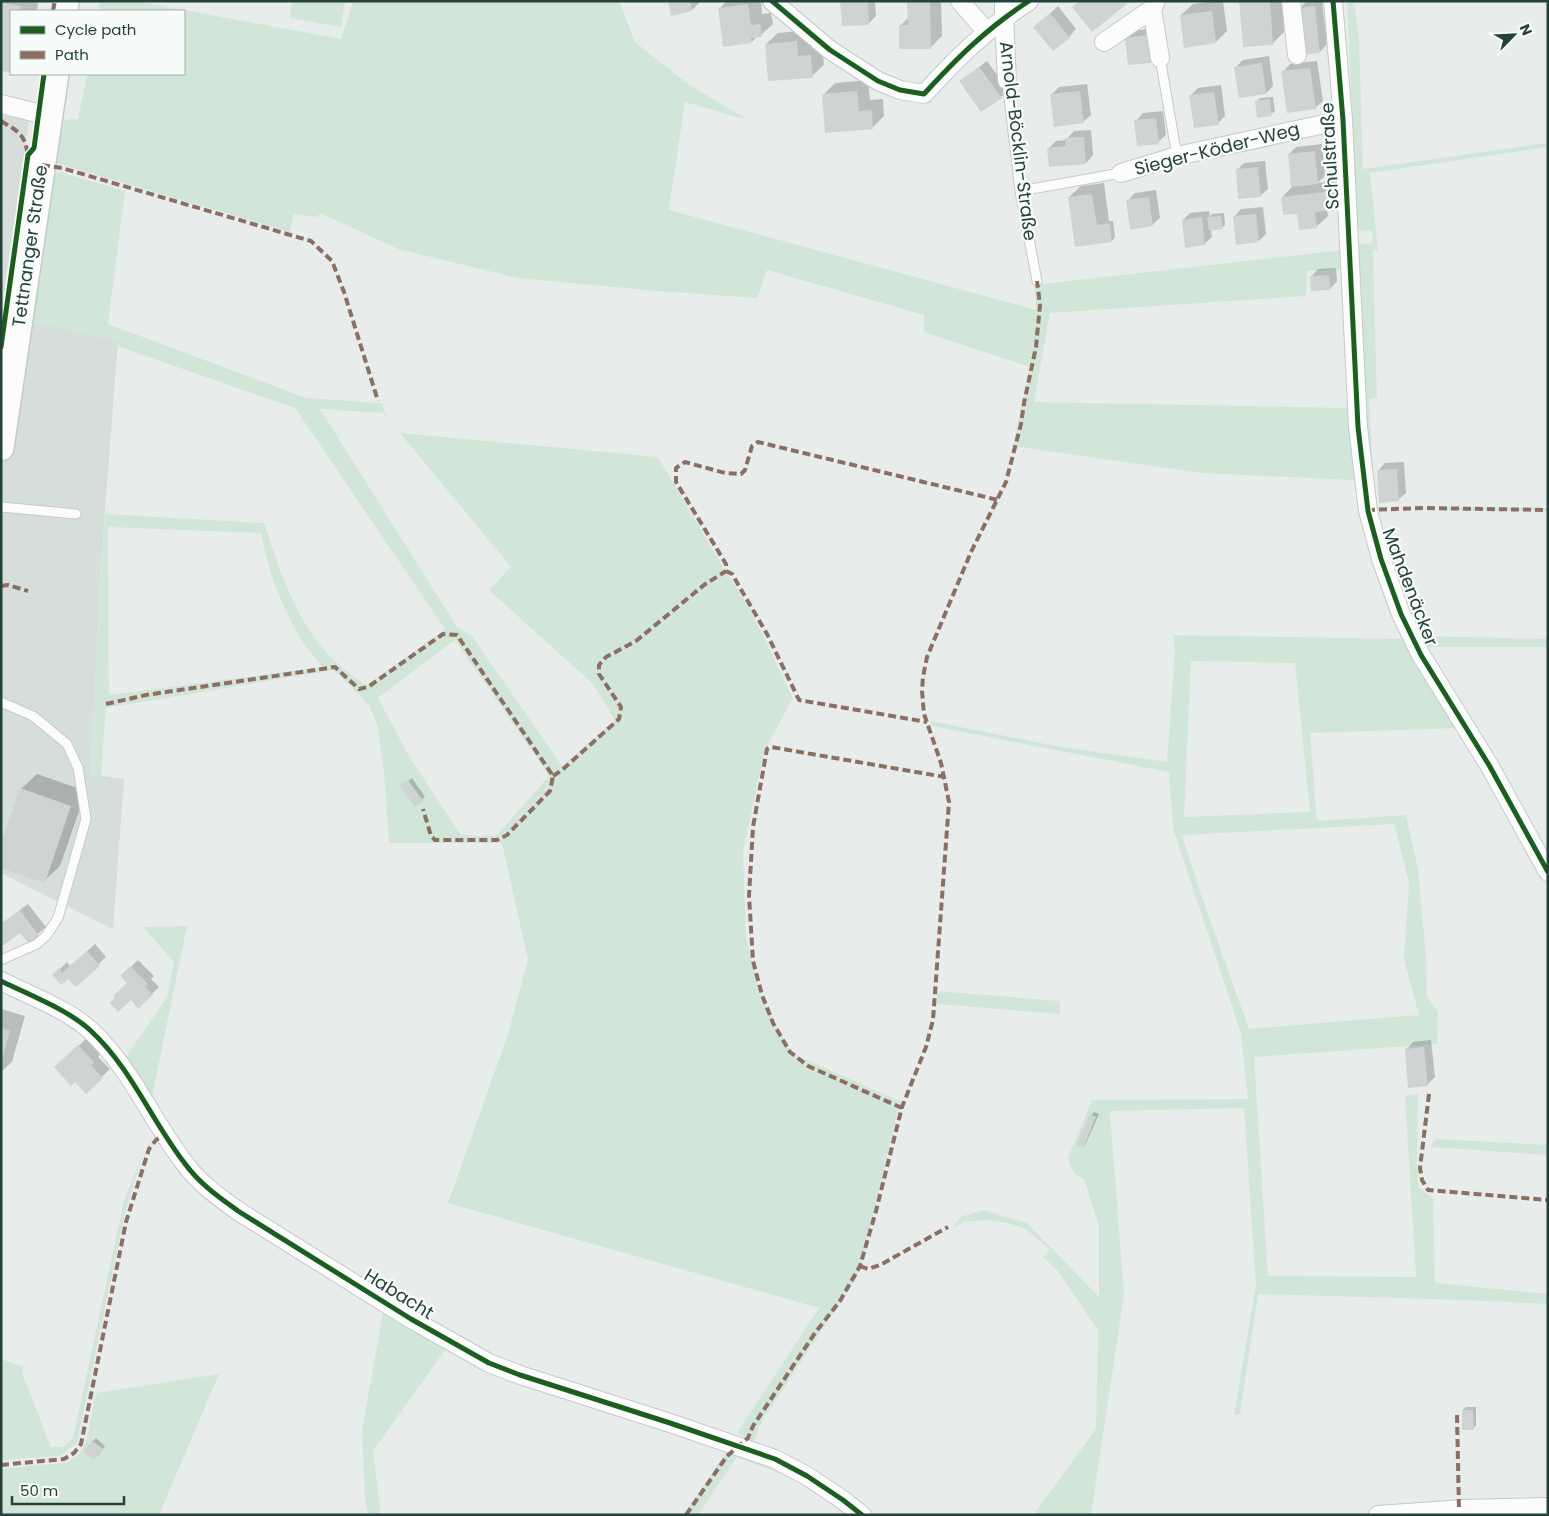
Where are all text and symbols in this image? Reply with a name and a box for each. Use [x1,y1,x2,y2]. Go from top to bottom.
legend [10,10,185,75]
north arrow [1489,10,1539,60]
text: Cycle path [55,19,136,40]
text: N [1515,21,1537,39]
street label: Arnold-Böcklin-Straße [994,40,1043,242]
text: Path [55,44,89,65]
street label: Schulstraße [1314,102,1345,210]
street label: Sieger-Köder-Weg [1132,116,1302,181]
street label: Tettnanger Straße [6,163,53,329]
street label: Mahdenäcker [1377,524,1445,650]
street label: Habacht [360,1262,439,1325]
scale bar [12,1474,125,1506]
text: 50 m [20,1480,58,1501]

